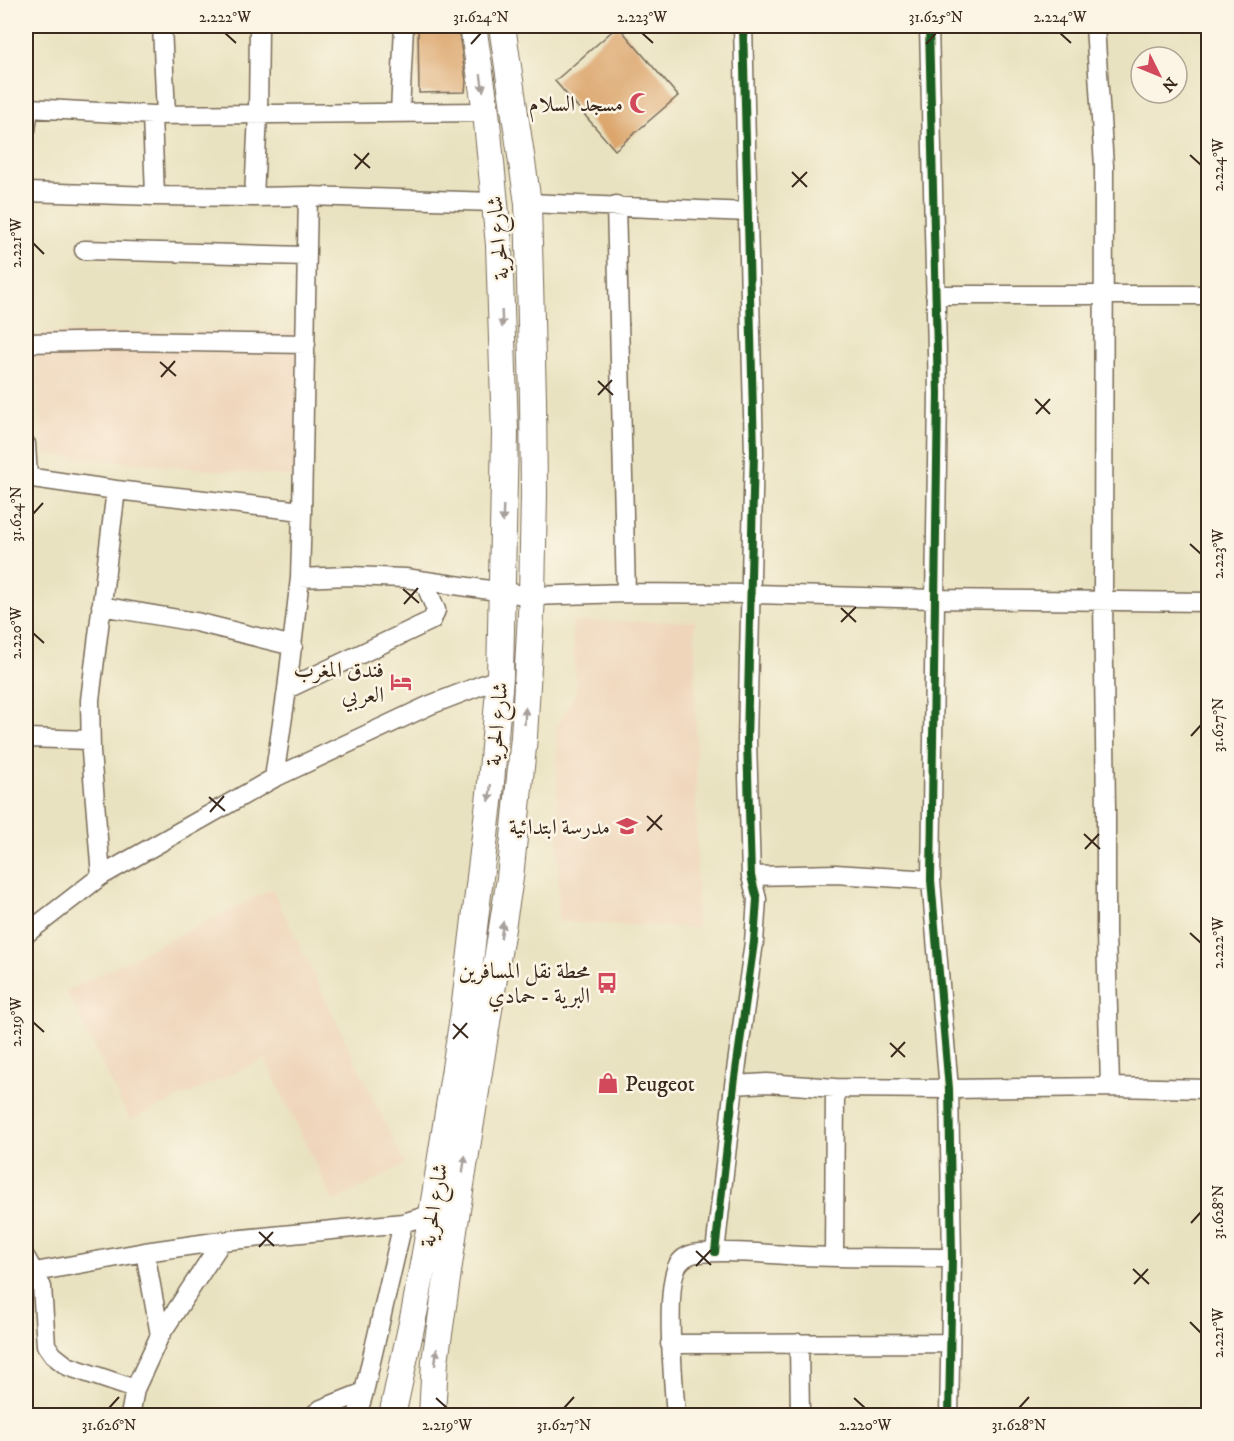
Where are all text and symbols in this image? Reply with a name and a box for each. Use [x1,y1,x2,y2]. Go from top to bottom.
text: 2.222°W [199,8,251,27]
text: 31.624°N [453,8,509,27]
text: 2.223°W [617,8,667,27]
text: 31.625°N [909,8,963,27]
text: 2.224°W [1033,8,1087,27]
north arrow [1129,45,1189,105]
text: N [1157,73,1181,96]
one-way arrow [477,74,486,93]
place label: مسجد السلام [529,91,623,123]
mosque icon: مسجد السلام [628,91,652,115]
text: 2.224°W [1209,138,1228,192]
street label: شارع الحرية [481,194,520,281]
text: 2.221°W [7,218,26,268]
one-way arrow [497,310,506,329]
text: 31.624°N [7,486,26,542]
one-way arrow [498,505,508,524]
text: 2.223°W [1209,529,1228,579]
text: 2.220°W [7,606,26,659]
place label: فندق المغرب العربي [293,657,384,713]
hotel icon: فندق المغرب العربي [389,670,413,694]
street label: شارع الحرية [480,681,519,768]
text: 31.627°N [1209,698,1228,752]
one-way arrow [521,706,530,725]
one-way arrow [485,783,494,802]
place label: مدرسة ابتدائية [509,814,610,841]
school or university icon: مدرسة ابتدائية [615,814,639,838]
text: 2.222°W [1209,917,1228,969]
one-way arrow [498,921,507,940]
place label: محطة نقل المسافرين البرية - حمادي [459,958,591,1013]
bus stop icon: محطة نقل المسافرين البرية - حمادي [595,971,619,995]
text: 2.219°W [7,997,26,1047]
shop icon: Peugeot [596,1071,620,1095]
place label: Peugeot [625,1071,695,1098]
one-way arrow [460,1155,469,1174]
street label: شارع الحرية [415,1161,458,1250]
text: 31.628°N [1209,1185,1228,1239]
text: 2.221°W [1209,1308,1228,1358]
one-way arrow [431,1348,441,1367]
text: 31.626°N [82,1416,136,1435]
text: 2.219°W [422,1416,472,1435]
text: 31.627°N [537,1416,591,1435]
text: 2.220°W [839,1416,892,1435]
text: 31.628°N [992,1416,1046,1435]

